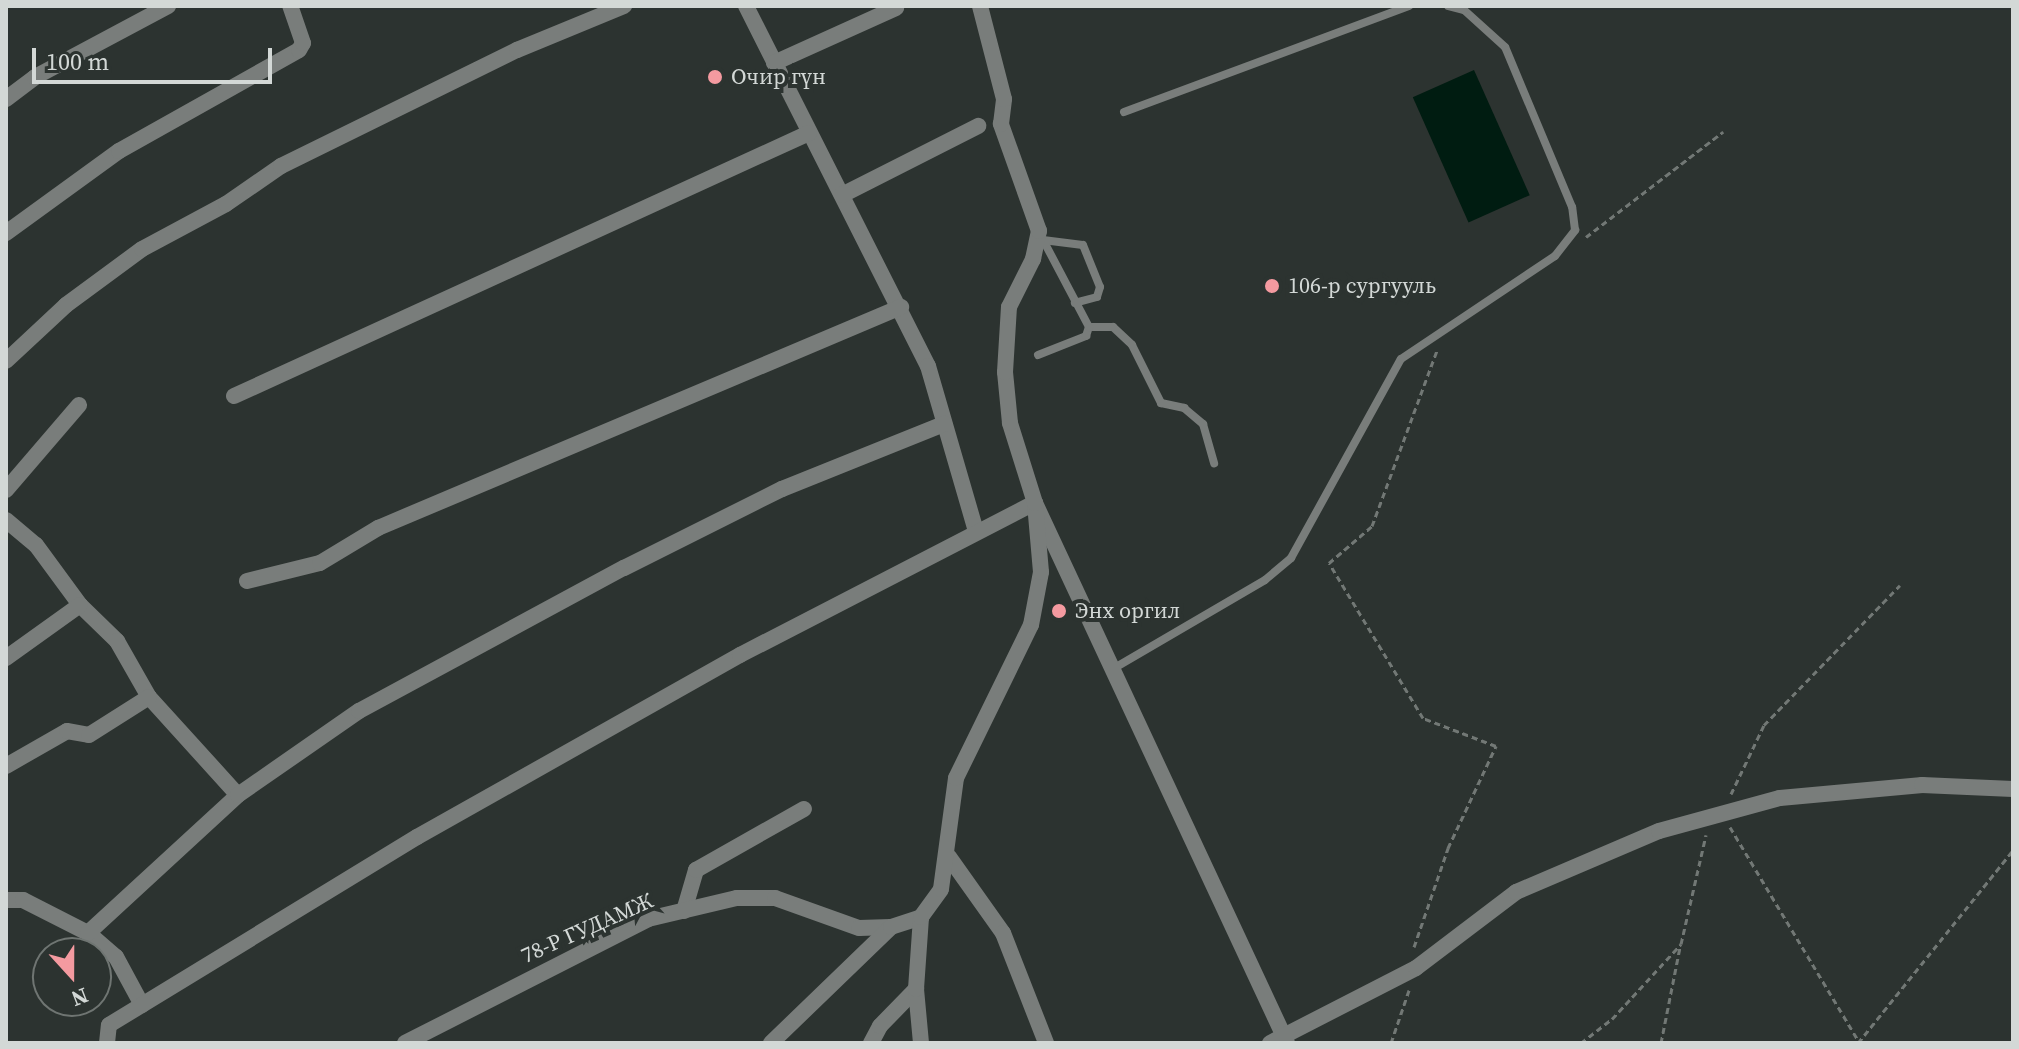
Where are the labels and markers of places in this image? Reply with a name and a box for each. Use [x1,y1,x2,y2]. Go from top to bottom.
place label: Очир гүн [731,64,826,90]
marker: Очир гүн [706,68,724,86]
place label: 106-р сургууль [1288,273,1436,299]
marker: 106-р сургууль [1263,277,1281,295]
place label: Энх оргил [1075,598,1180,624]
marker: Энх оргил [1050,602,1068,620]

